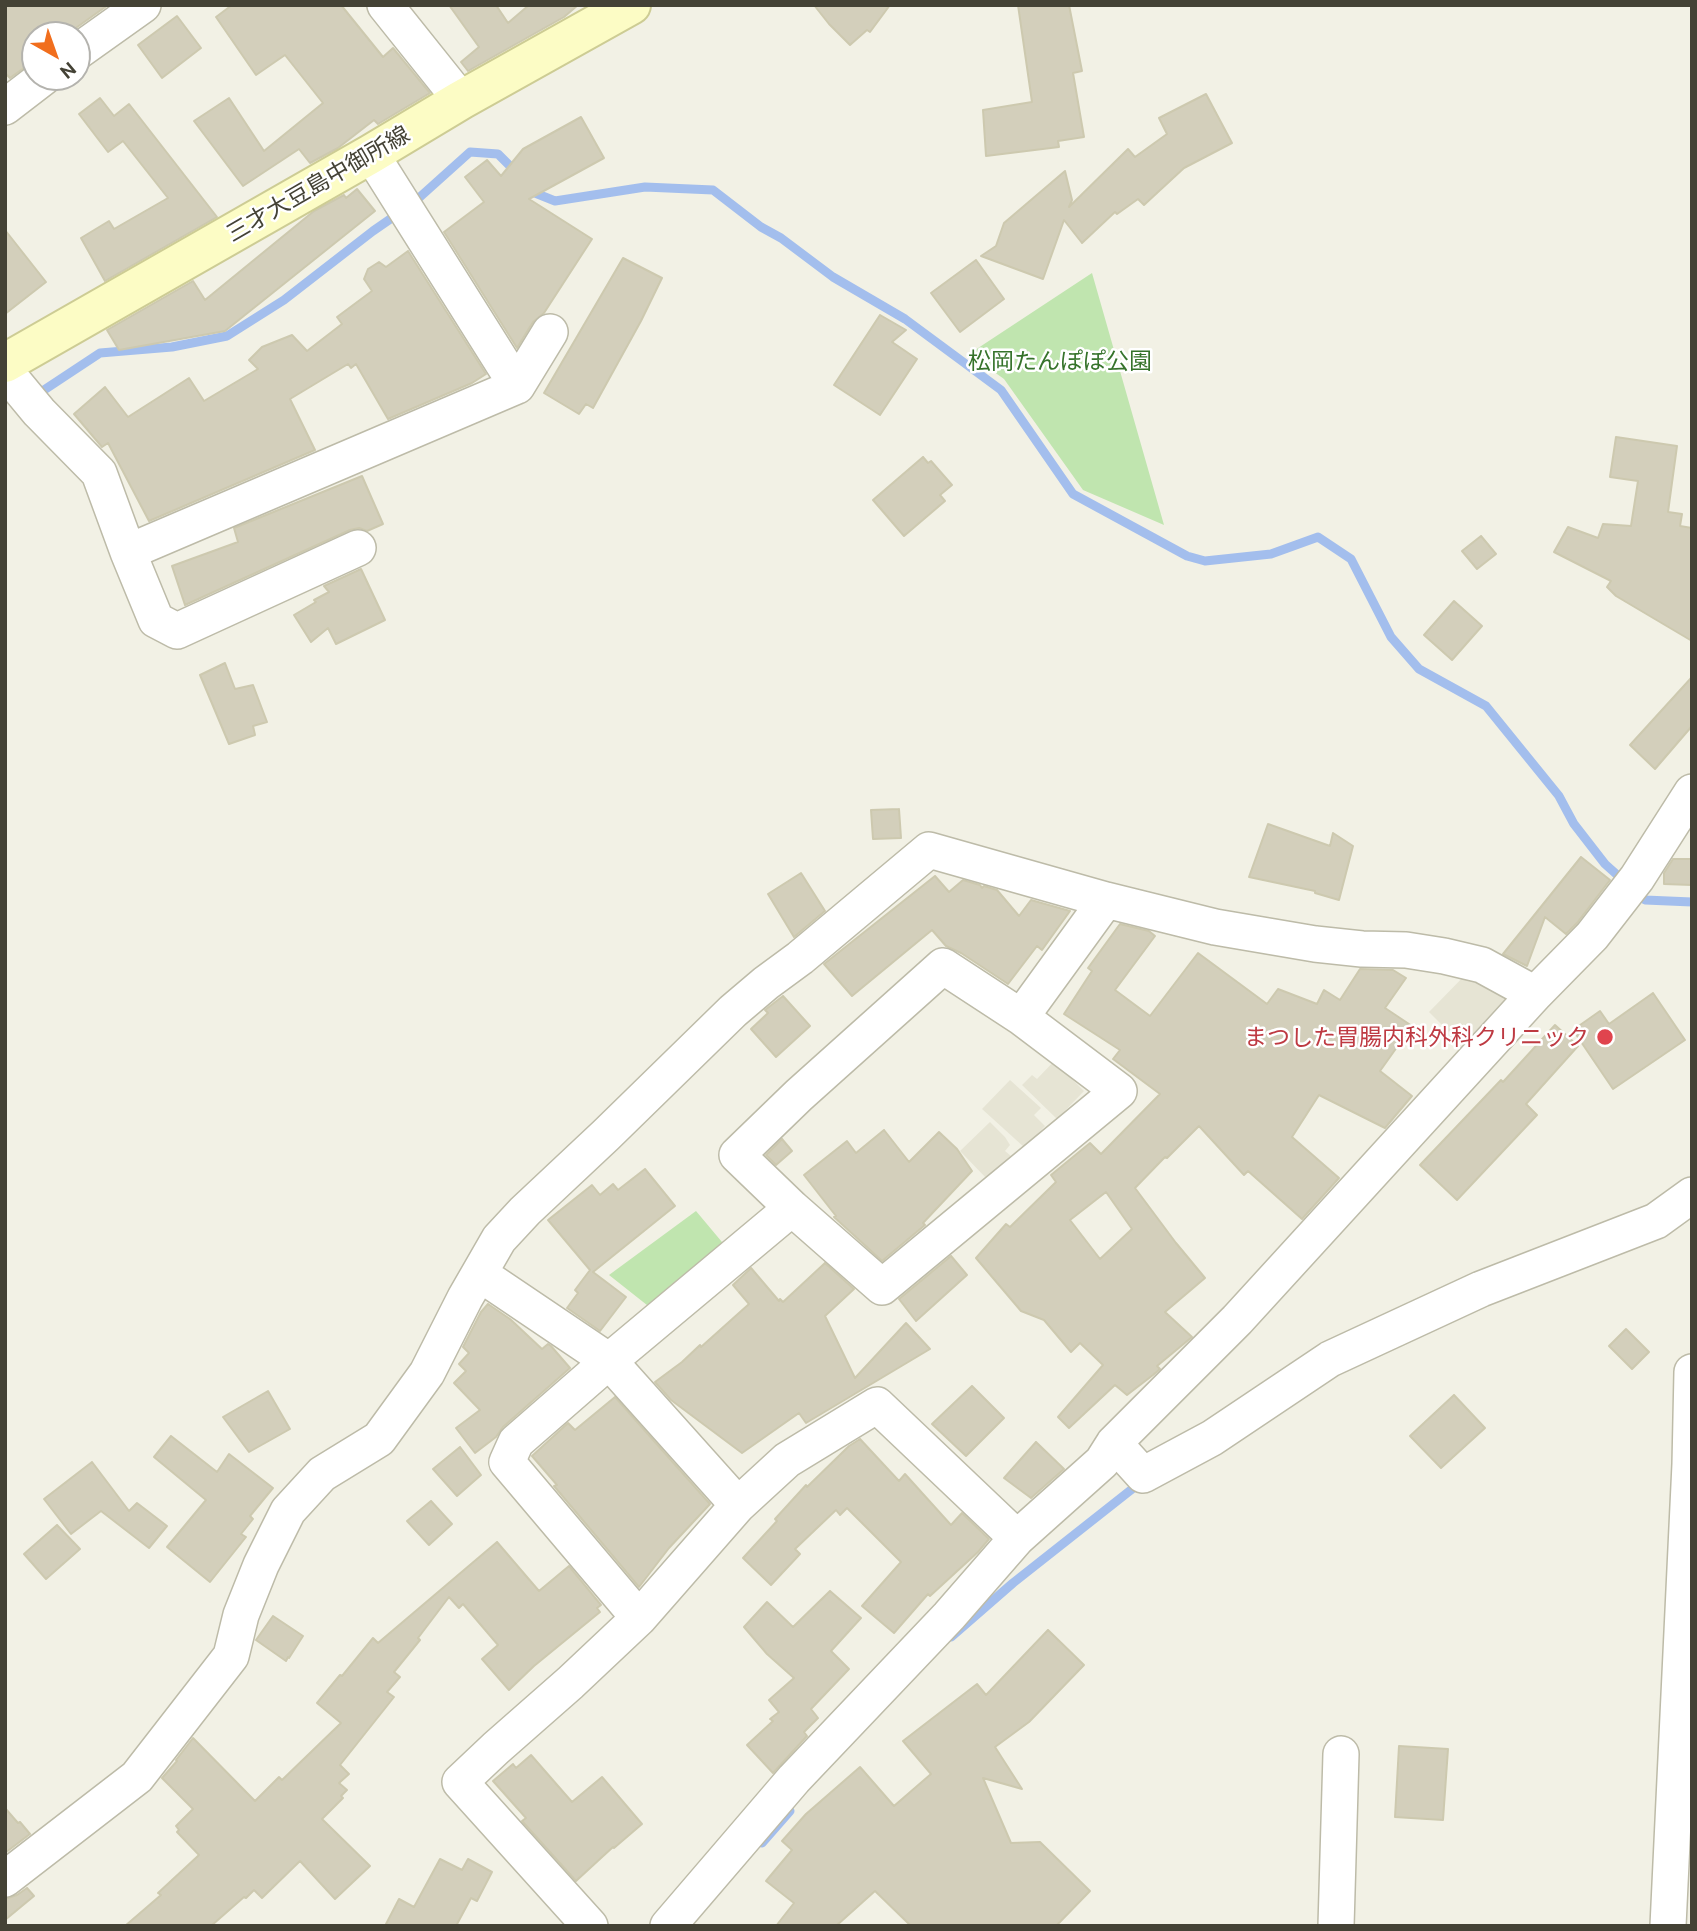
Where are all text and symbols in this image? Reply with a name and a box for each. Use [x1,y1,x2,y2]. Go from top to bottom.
north arrow [21,21,91,91]
text: N [56,58,81,84]
street label: 三才大豆島中御所線 [221,120,415,248]
park label: 松岡たんぽぽ公園 [968,347,1152,375]
place label: まつした胃腸内科外科クリニック [1244,1023,1589,1051]
marker: まつした胃腸内科外科クリニック [1595,1027,1615,1047]

